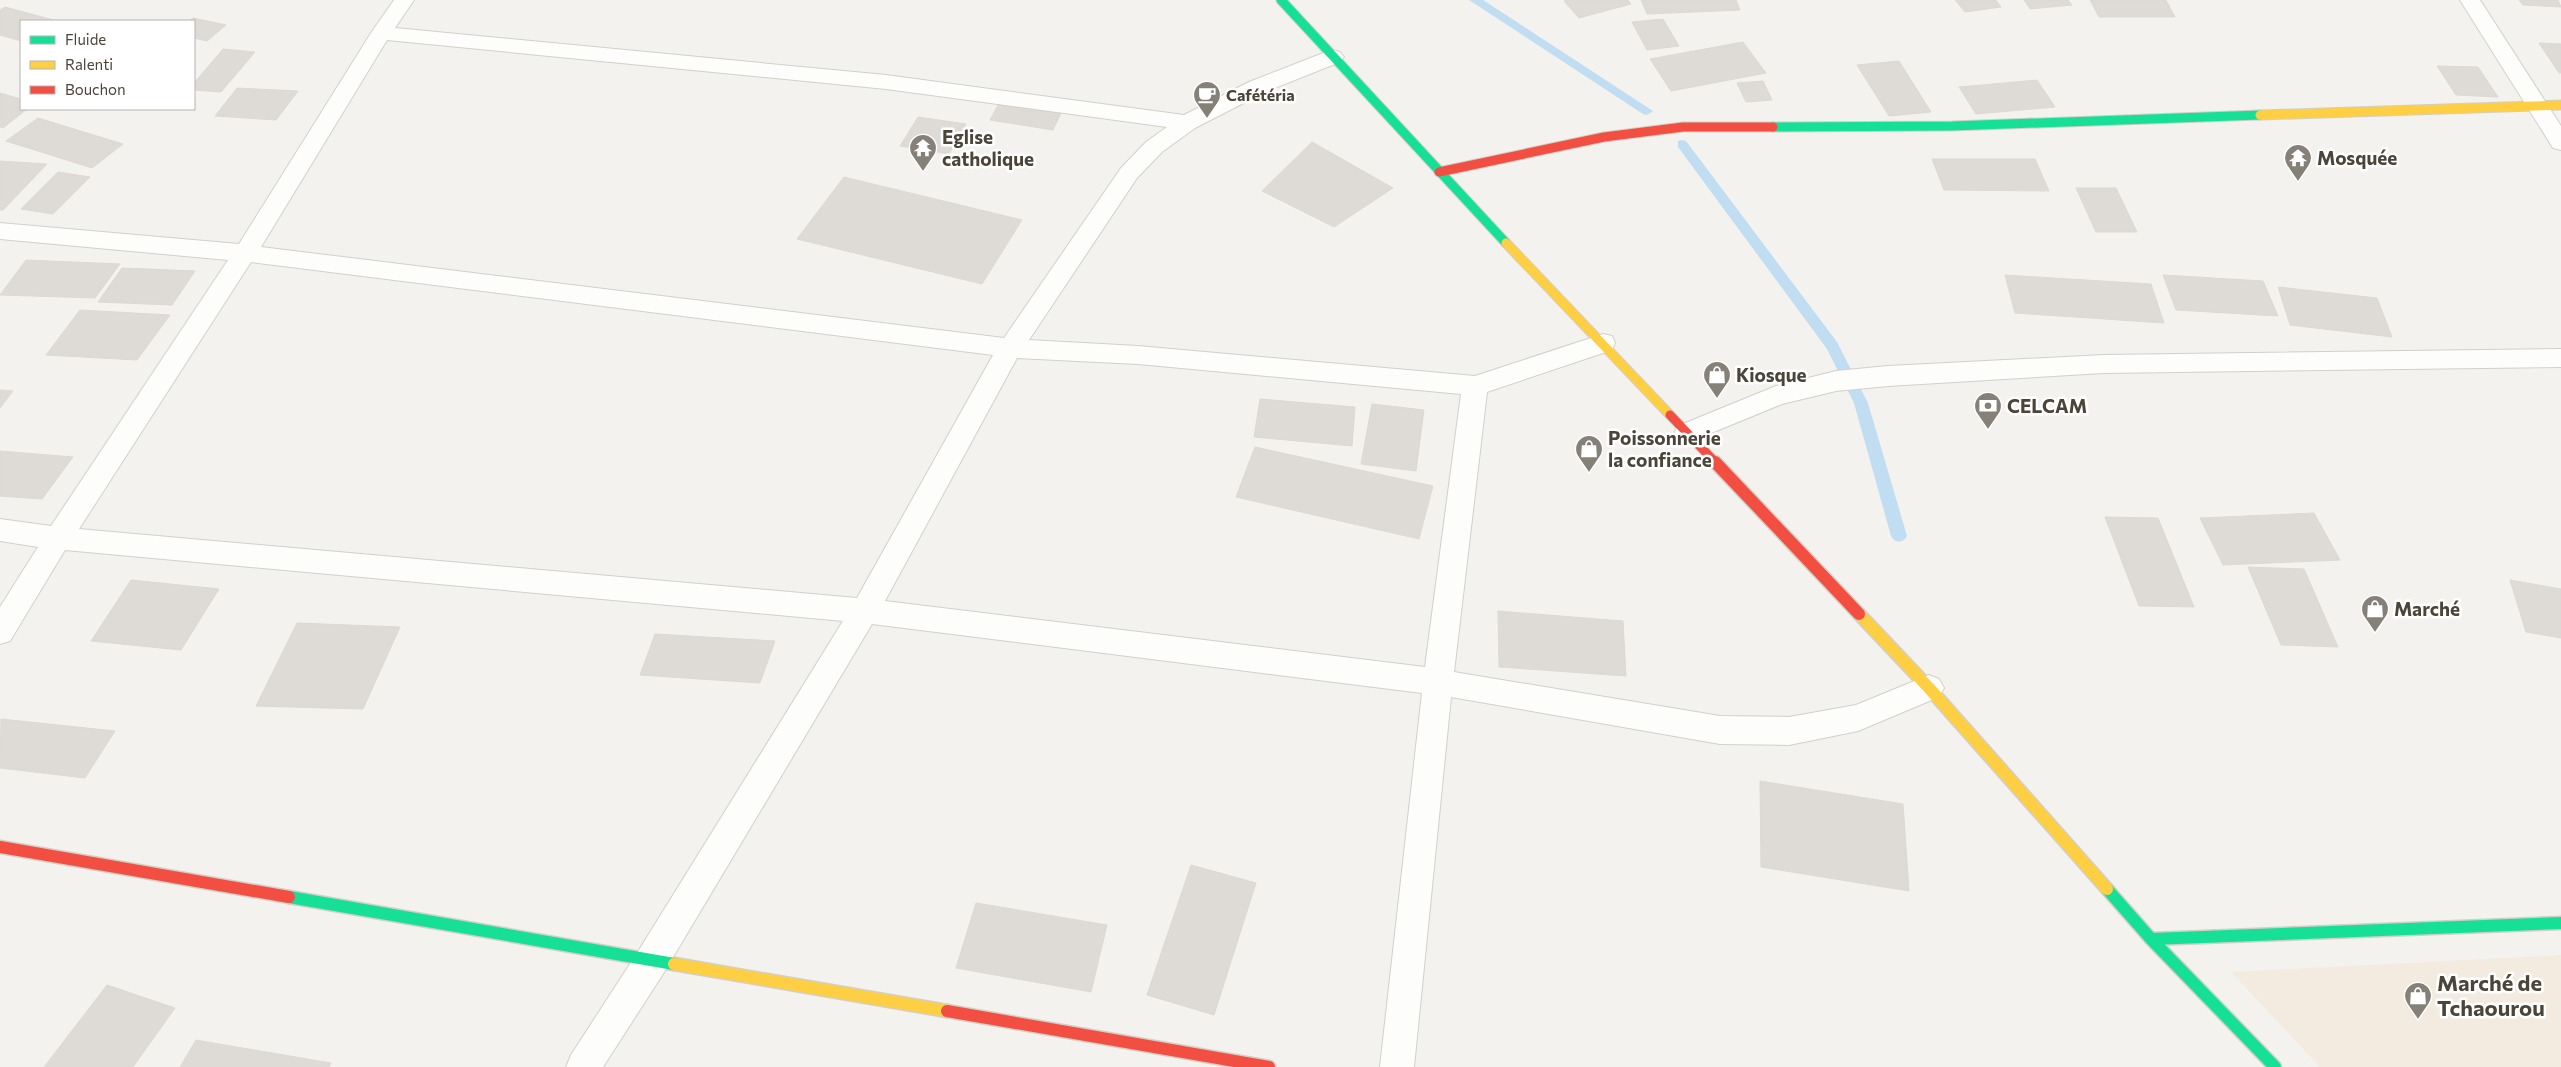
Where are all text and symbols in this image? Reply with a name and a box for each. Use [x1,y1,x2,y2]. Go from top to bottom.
legend [20,20,195,110]
text: Fluide [65,30,106,48]
text: Ralenti [65,55,113,73]
text: Bouchon [65,80,126,98]
cafe icon: Cafétéria [1192,80,1222,119]
place label: Cafétéria [1226,85,1295,104]
place label: Eglise catholique [942,125,1034,170]
temple icon: Eglise catholique [908,133,938,172]
temple icon: Mosquée [2283,143,2313,182]
place label: Mosquée [2317,146,2397,169]
shop icon: Kiosque [1702,360,1732,399]
place label: Kiosque [1736,363,1807,386]
bank icon: CELCAM [1973,391,2003,430]
place label: CELCAM [2007,394,2087,417]
place label: Poissonnerie la confiance [1608,426,1721,471]
shop icon: Poissonnerie la confiance [1574,434,1604,473]
shop icon: Marché [2360,594,2390,633]
place label: Marché [2394,597,2460,620]
place label: Marché de Tchaourou [2437,969,2545,1021]
shop icon: Marché de Tchaourou [2403,981,2433,1020]

